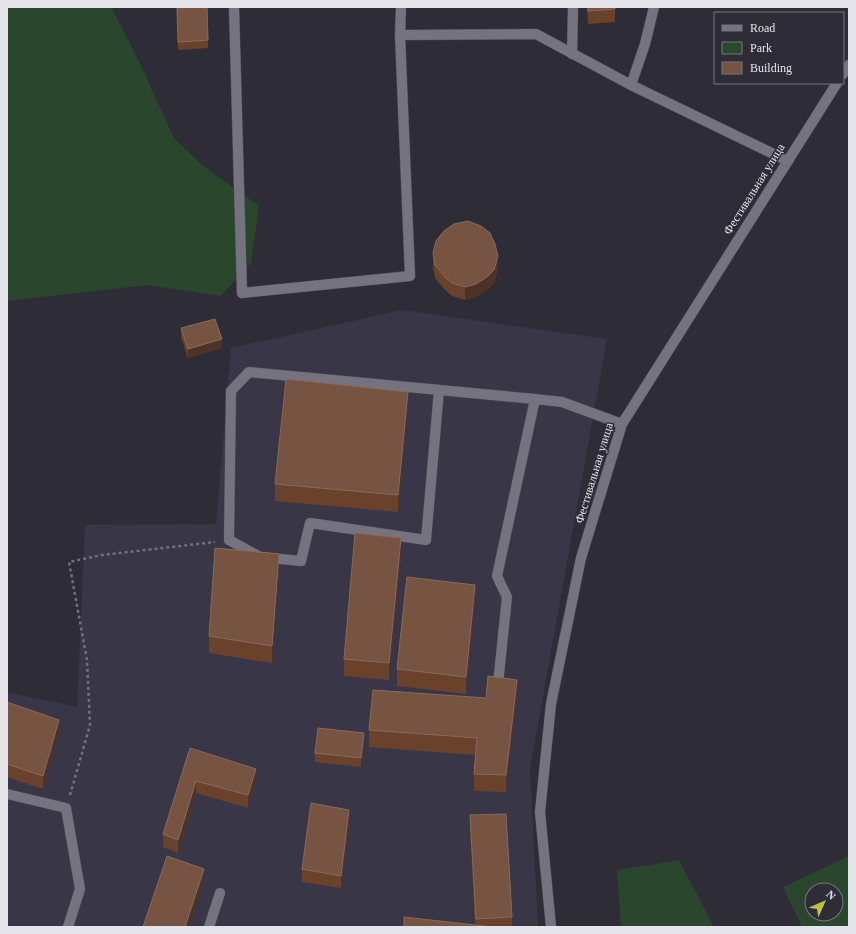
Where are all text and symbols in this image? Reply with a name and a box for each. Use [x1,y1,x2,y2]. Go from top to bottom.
legend [714,12,844,84]
text: Road [750,21,775,35]
text: Park [750,41,772,55]
text: Building [750,61,792,75]
street label: Фестивальная улица [720,140,788,237]
street label: Фестивальная улица [572,420,616,525]
north arrow [804,882,844,922]
text: N [824,888,838,902]

